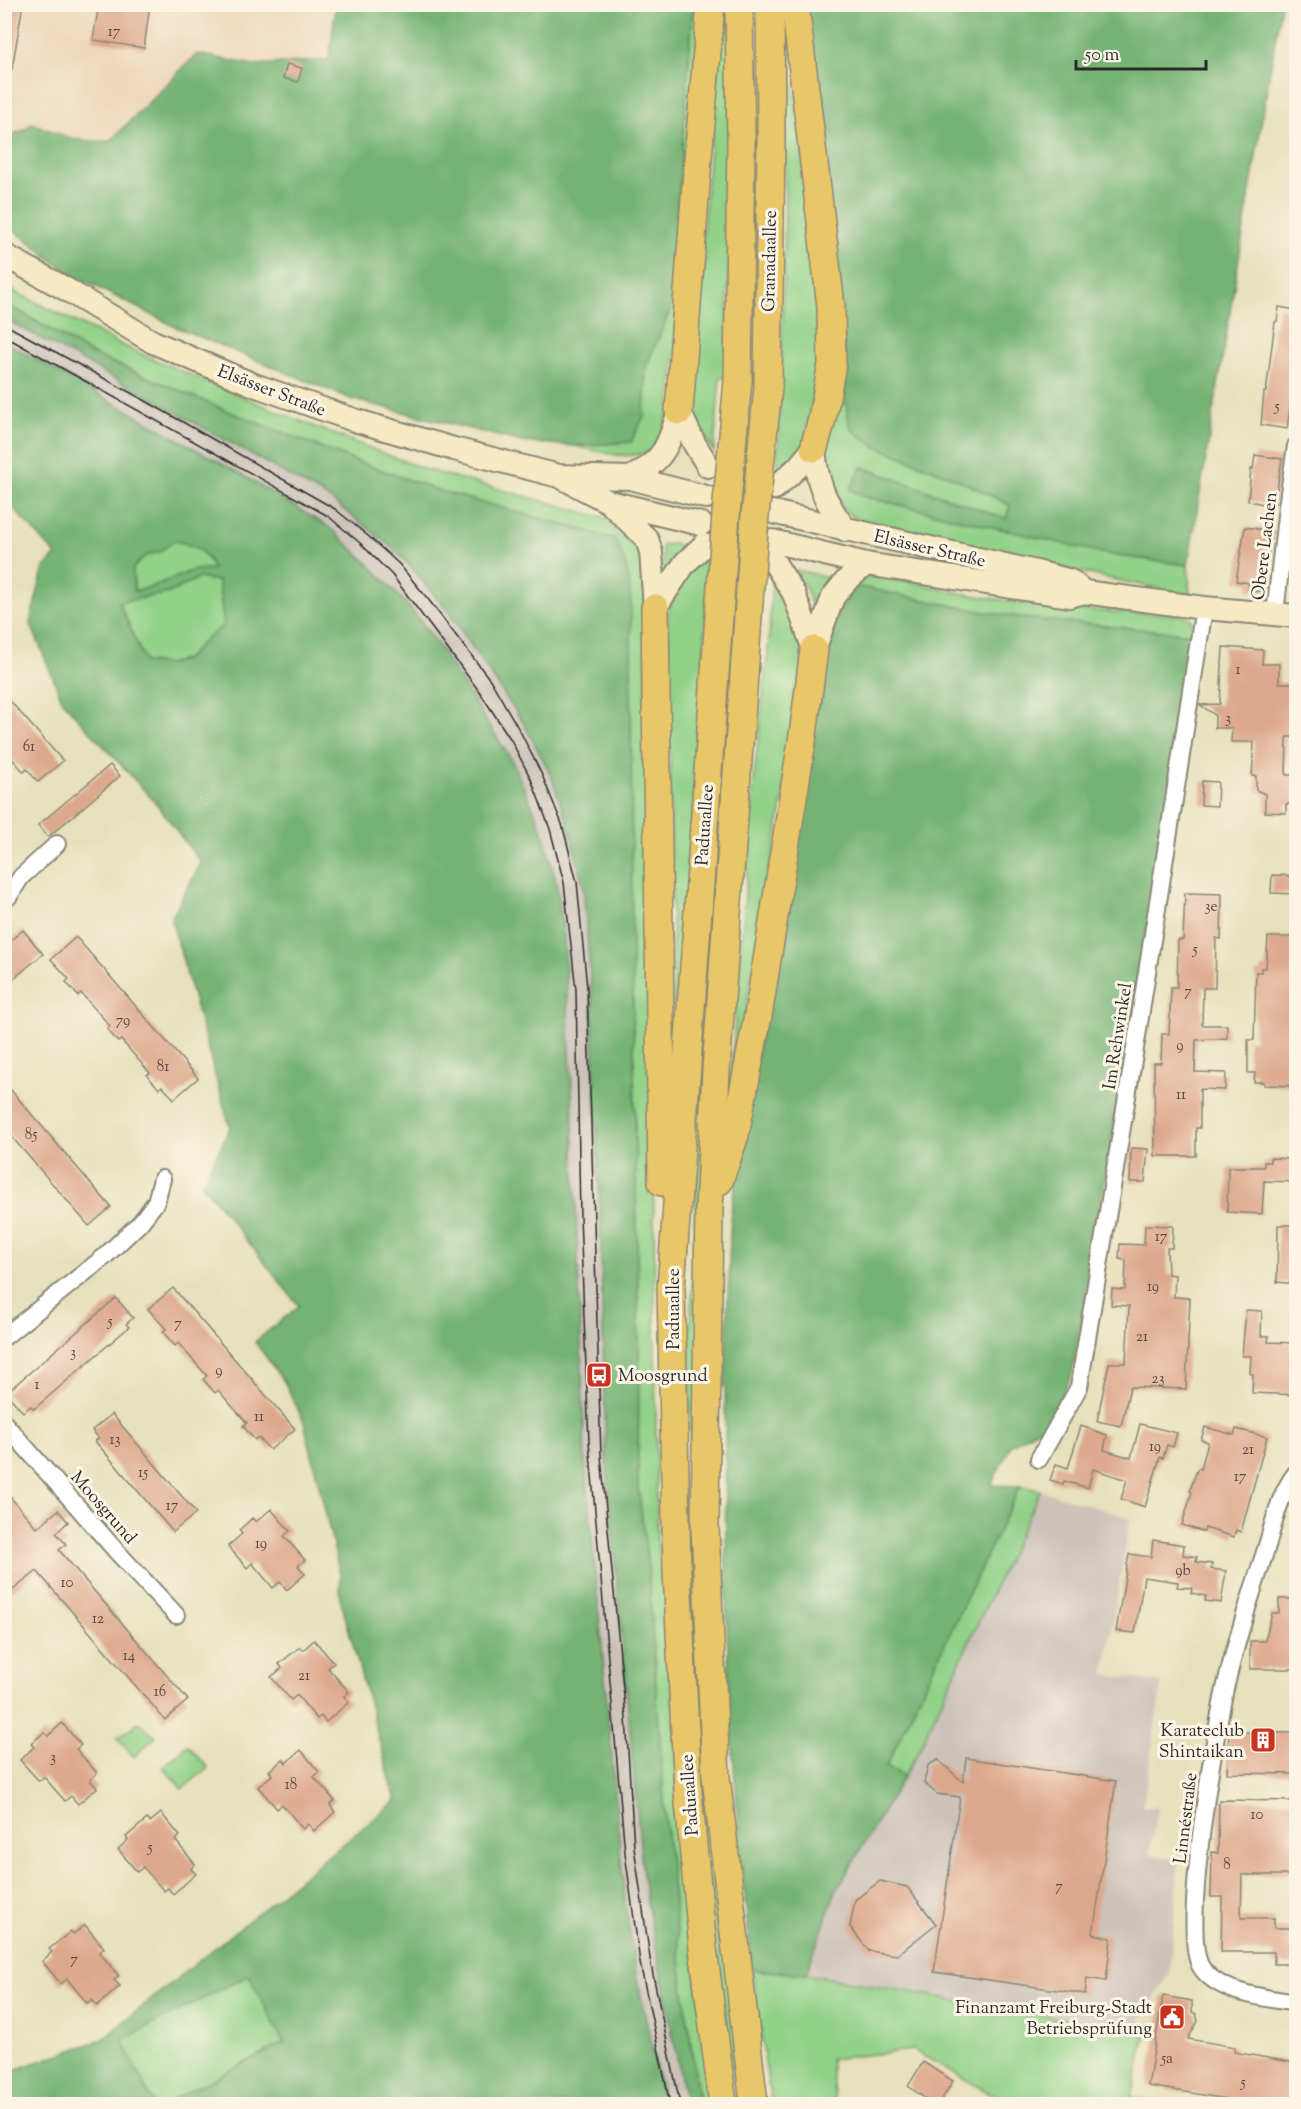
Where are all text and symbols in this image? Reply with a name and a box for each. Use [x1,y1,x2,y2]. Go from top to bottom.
house number: 17 [108,22,121,43]
scale bar [1076,33,1206,71]
text: 50 m [1084,43,1120,69]
street label: Granadaallee [757,210,785,312]
street label: Elsässer Straße [213,359,329,424]
house number: 5 [1273,397,1280,418]
street label: Obere Lachen [1246,490,1286,602]
street label: Elsässer Straße [871,524,988,575]
house number: 1 [1235,660,1241,681]
house number: 3 [1225,709,1231,730]
house number: 61 [23,737,35,758]
street label: Paduaallee [690,784,722,867]
house number: 3e [1205,897,1217,918]
house number: 5 [1191,940,1198,961]
street label: Im Rehwinkel [1098,981,1140,1092]
house number: 7 [1184,982,1192,1003]
house number: 79 [116,1011,130,1032]
house number: 9 [1176,1036,1184,1057]
house number: 81 [157,1057,169,1078]
house number: 11 [1176,1085,1186,1106]
house number: 85 [25,1125,37,1146]
house number: 17 [1155,1227,1168,1248]
street label: Paduaallee [662,1268,688,1350]
house number: 19 [1147,1277,1159,1298]
house number: 5 [106,1312,113,1333]
house number: 7 [174,1314,182,1335]
house number: 21 [1136,1327,1148,1348]
house number: 3 [70,1343,76,1364]
bus stop icon: Moosgrund [584,1360,614,1390]
house number: 9 [215,1361,223,1382]
place label: Moosgrund [618,1364,708,1390]
house number: 23 [1151,1369,1165,1390]
house number: 1 [34,1375,40,1396]
house number: 11 [254,1407,264,1428]
house number: 13 [109,1430,121,1451]
house number: 19 [1149,1437,1161,1458]
house number: 21 [1242,1440,1254,1461]
house number: 15 [138,1463,148,1484]
street label: Moosgrund [63,1466,142,1551]
house number: 17 [1234,1467,1247,1488]
house number: 17 [166,1496,179,1517]
house number: 19 [255,1534,267,1555]
house number: 9b [1175,1561,1191,1582]
house number: 10 [61,1573,74,1594]
house number: 12 [92,1609,104,1630]
house number: 14 [123,1646,136,1667]
house number: 21 [298,1666,310,1687]
house number: 16 [154,1682,166,1703]
place label: Karateclub Shintaikan [1159,1719,1244,1766]
building icon: Karateclub Shintaikan [1248,1725,1278,1755]
house number: 3 [50,1748,56,1769]
street label: Paduaallee [675,1753,707,1836]
street label: Linnéstraße [1168,1771,1205,1865]
house number: 18 [285,1775,297,1796]
house number: 10 [1251,1805,1264,1826]
house number: 5 [146,1838,153,1859]
house number: 8 [1223,1855,1231,1876]
house number: 7 [1055,1877,1063,1898]
house number: 7 [70,1950,78,1971]
place label: Finanzamt Freiburg-Stadt Betriebsprüfung [955,1996,1152,2043]
public building icon: Finanzamt Freiburg-Stadt Betriebsprüfung [1157,2002,1187,2032]
house number: 5a [1160,2049,1173,2070]
house number: 5 [1239,2073,1246,2094]

